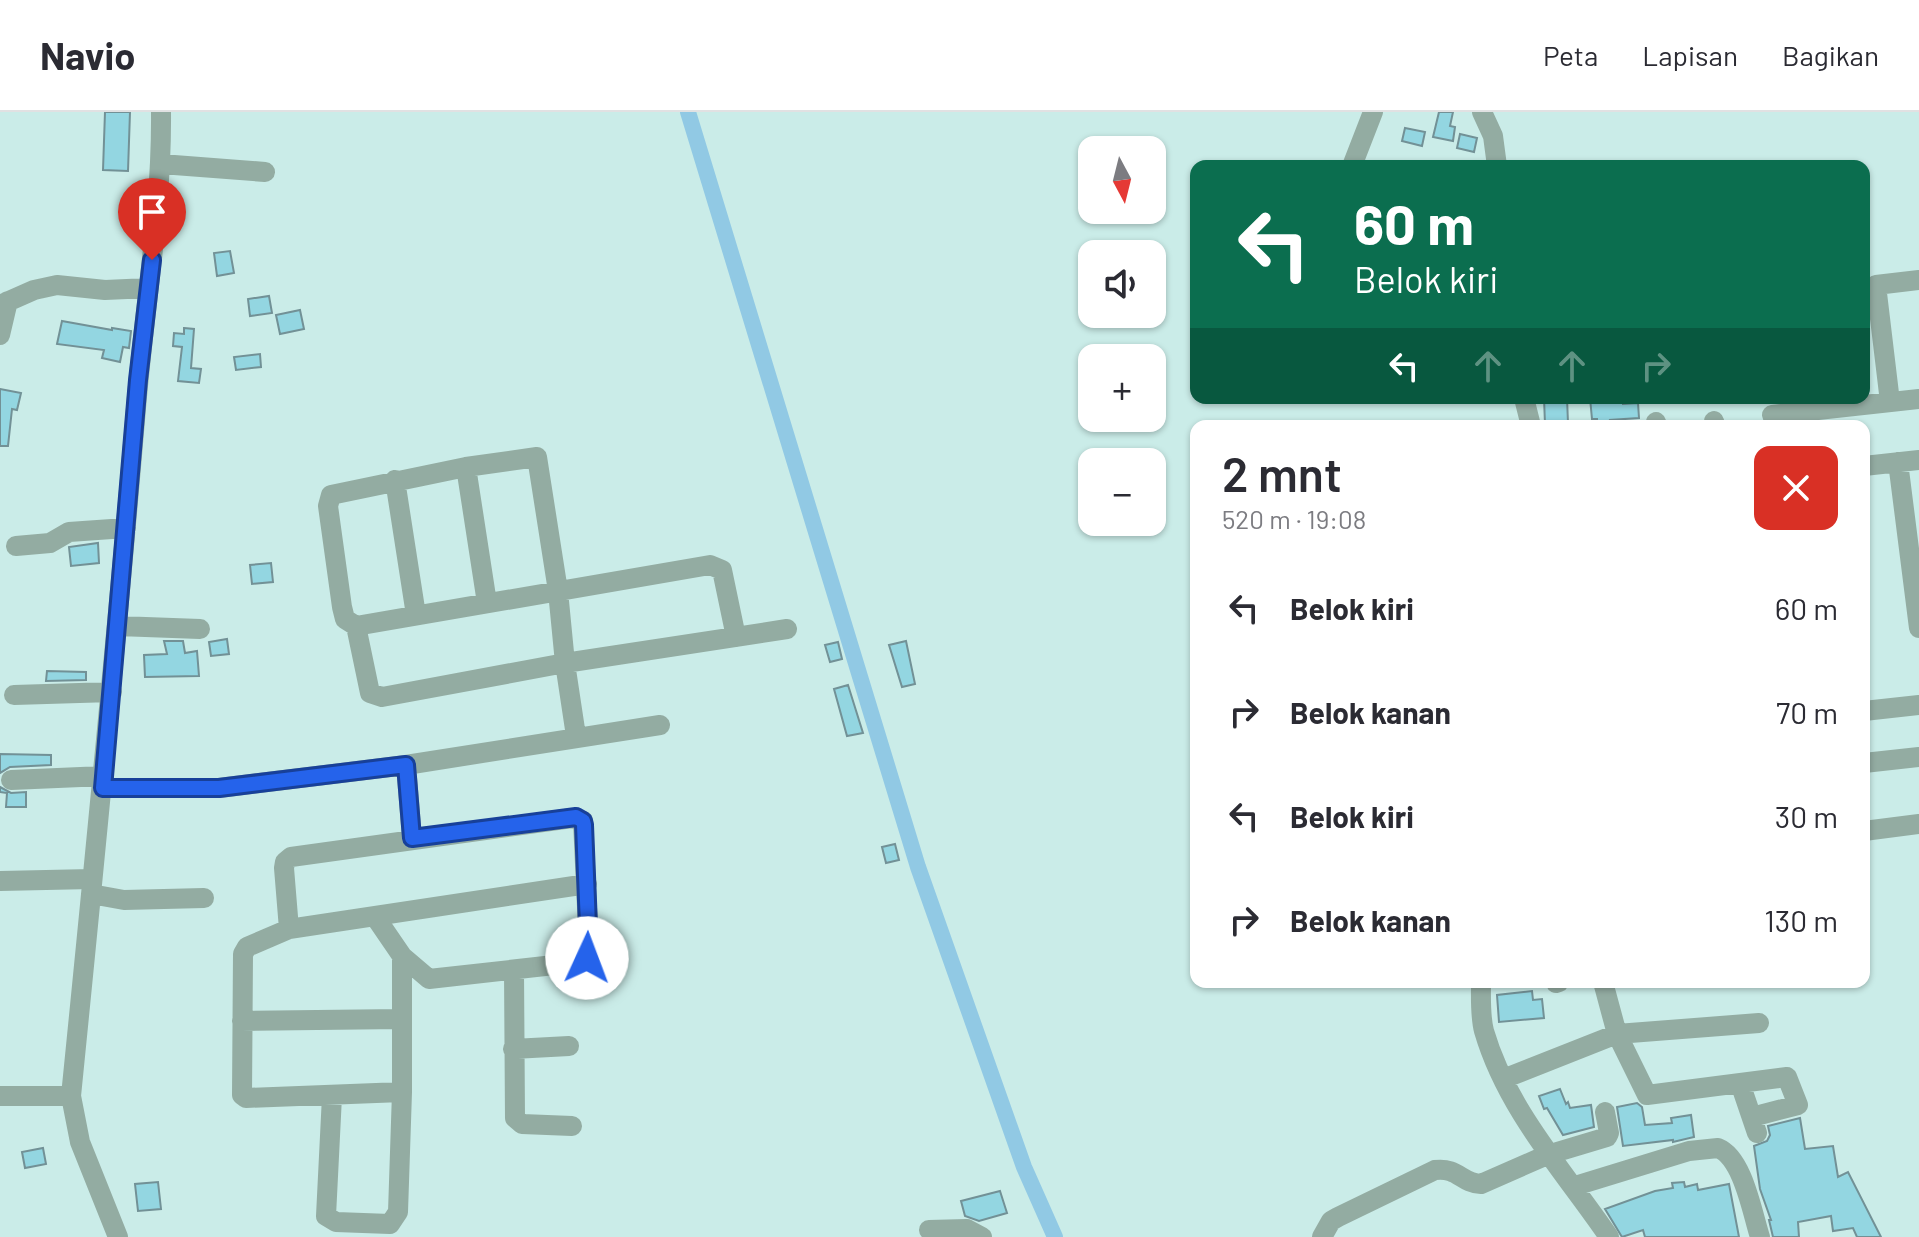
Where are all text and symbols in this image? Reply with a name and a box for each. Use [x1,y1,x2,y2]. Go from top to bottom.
text: Navio [40,32,135,78]
text: Peta [1543,38,1598,72]
text: Lapisan [1642,38,1738,72]
text: Bagikan [1782,38,1879,72]
north arrow [1078,136,1166,224]
map controls [1078,136,1166,536]
pin [118,178,186,260]
text: 60 m [1354,189,1474,256]
icon: arrive [130,190,174,234]
icon: left [1222,192,1326,296]
button: sound [1078,240,1166,328]
text: Belok kiri [1354,257,1498,300]
button: + [1078,344,1166,432]
icon: left [1382,344,1426,388]
icon: ahead [1466,344,1510,388]
icon: ahead [1550,344,1594,388]
icon: right [1634,344,1678,388]
text: 2 mnt [1222,444,1342,502]
button: close [1754,446,1838,530]
button: − [1078,448,1166,536]
text: 520 m · 19:08 [1222,503,1366,534]
icon: left [1222,586,1266,630]
text: Belok kiri [1290,590,1414,626]
text: 60 m [1775,590,1838,626]
icon: right [1222,690,1266,734]
text: Belok kanan [1290,694,1451,730]
text: 70 m [1776,694,1838,730]
icon: left [1222,794,1266,838]
text: Belok kiri [1290,798,1414,834]
text: 30 m [1775,798,1838,834]
icon: right [1222,898,1266,942]
text: Belok kanan [1290,902,1451,938]
text: 130 m [1764,902,1838,938]
position arrow [545,916,629,1000]

